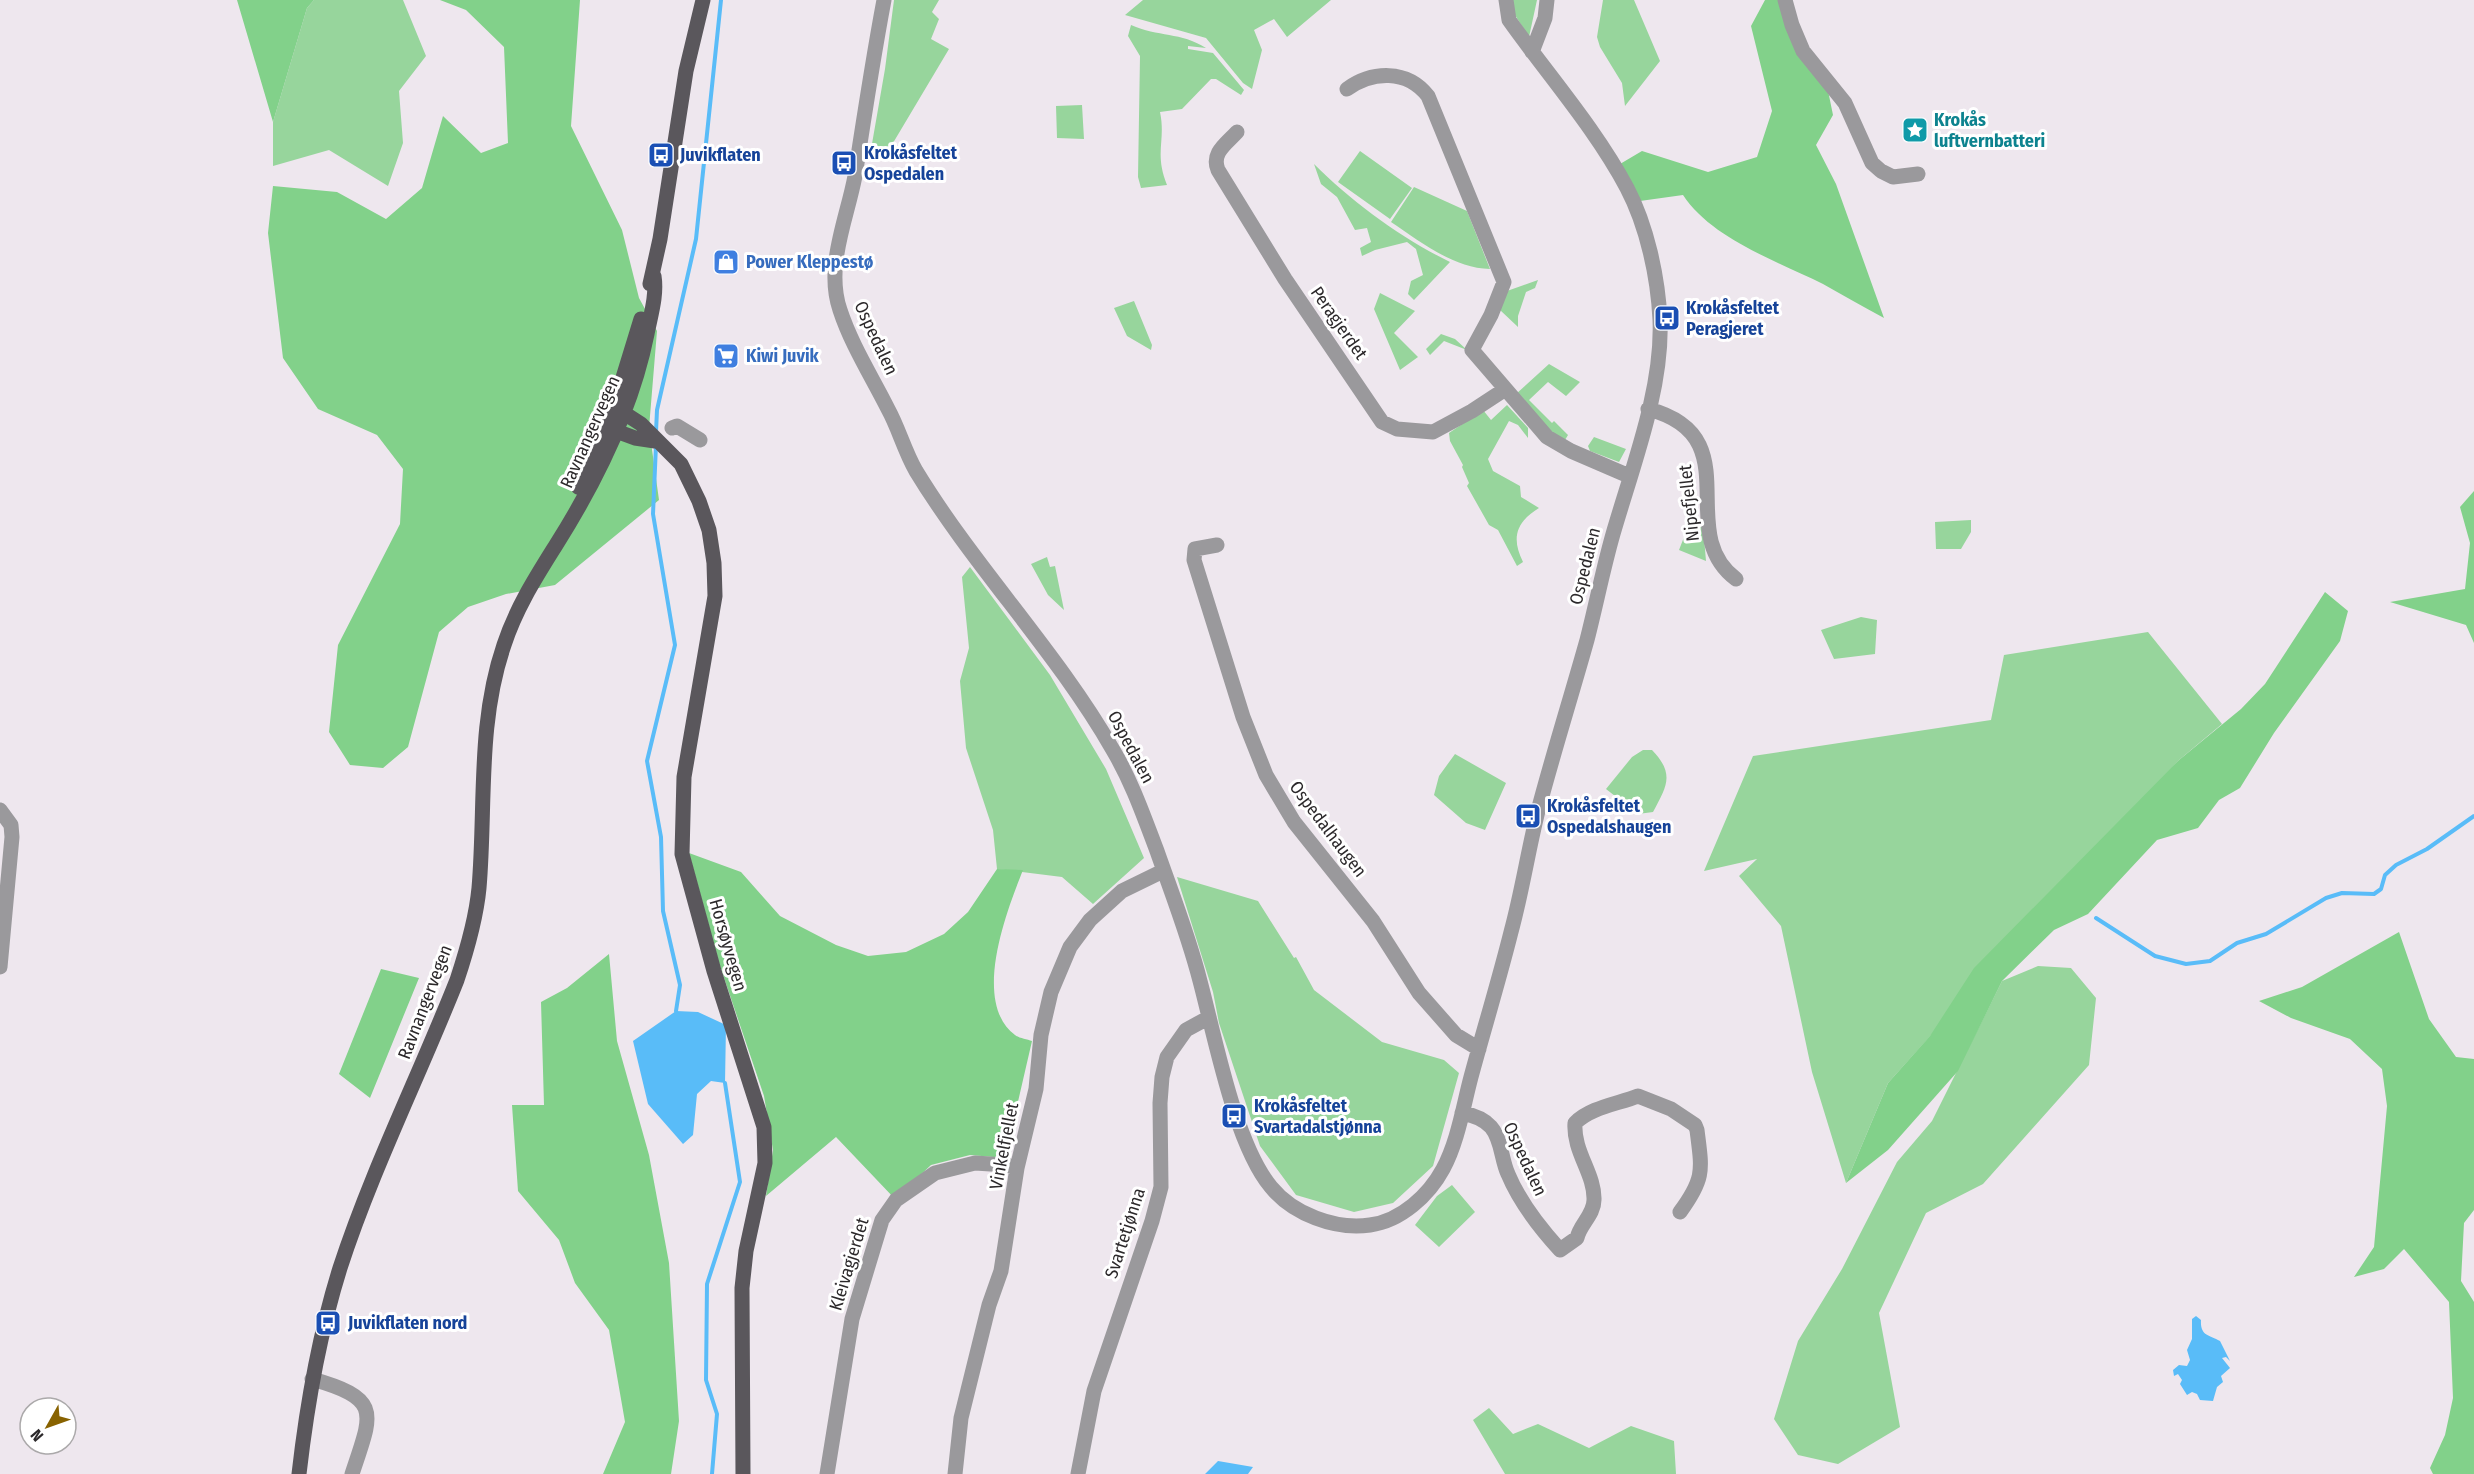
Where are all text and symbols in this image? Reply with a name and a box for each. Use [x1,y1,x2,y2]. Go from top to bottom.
place label: Krokås luftvernbatteri [1934,109,2045,152]
place icon: Krokås luftvernbatteri [1900,115,1930,145]
bus stop icon: Juvikflaten [646,140,676,170]
place label: Krokåsfeltet Ospedalen [864,142,958,185]
place label: Juvikflaten [679,144,761,166]
bus stop icon: Krokåsfeltet Ospedalen [829,148,859,178]
shop icon: Power Kleppestø [711,247,741,277]
place label: Power Kleppestø [746,251,874,273]
street label: Peragjerdet [1306,282,1372,364]
place label: Krokåsfeltet Peragjeret [1686,297,1780,340]
street label: Ospedalen [849,298,903,378]
bus stop icon: Krokåsfeltet Peragjeret [1652,303,1682,333]
supermarket icon: Kiwi Juvik [711,341,741,371]
place label: Kiwi Juvik [746,345,820,367]
street label: Ravnangervegen [555,372,625,492]
street label: Nipefjellet [1674,463,1704,542]
street label: Ospedalen [1565,525,1605,607]
street label: Ospedalen [1103,707,1159,787]
street label: Ospedalhaugen [1285,777,1371,881]
place label: Krokåsfeltet Ospedalshaugen [1547,795,1671,838]
bus stop icon: Krokåsfeltet Ospedalshaugen [1513,801,1543,831]
street label: Horsøyvegen [704,896,752,994]
street label: Ravnangervegen [393,942,457,1062]
place label: Krokåsfeltet Svartadalstjønna [1254,1095,1382,1138]
street label: Vinkelfjellet [985,1101,1023,1191]
bus stop icon: Krokåsfeltet Svartadalstjønna [1219,1101,1249,1131]
street label: Ospedalen [1498,1119,1552,1199]
street label: Svartetjønna [1100,1185,1150,1281]
street label: Kleivagjerdet [824,1215,874,1313]
bus stop icon: Juvikflaten nord [313,1308,343,1338]
place label: Juvikflaten nord [347,1312,467,1334]
north arrow [18,1396,78,1456]
text: N [27,1426,47,1445]

